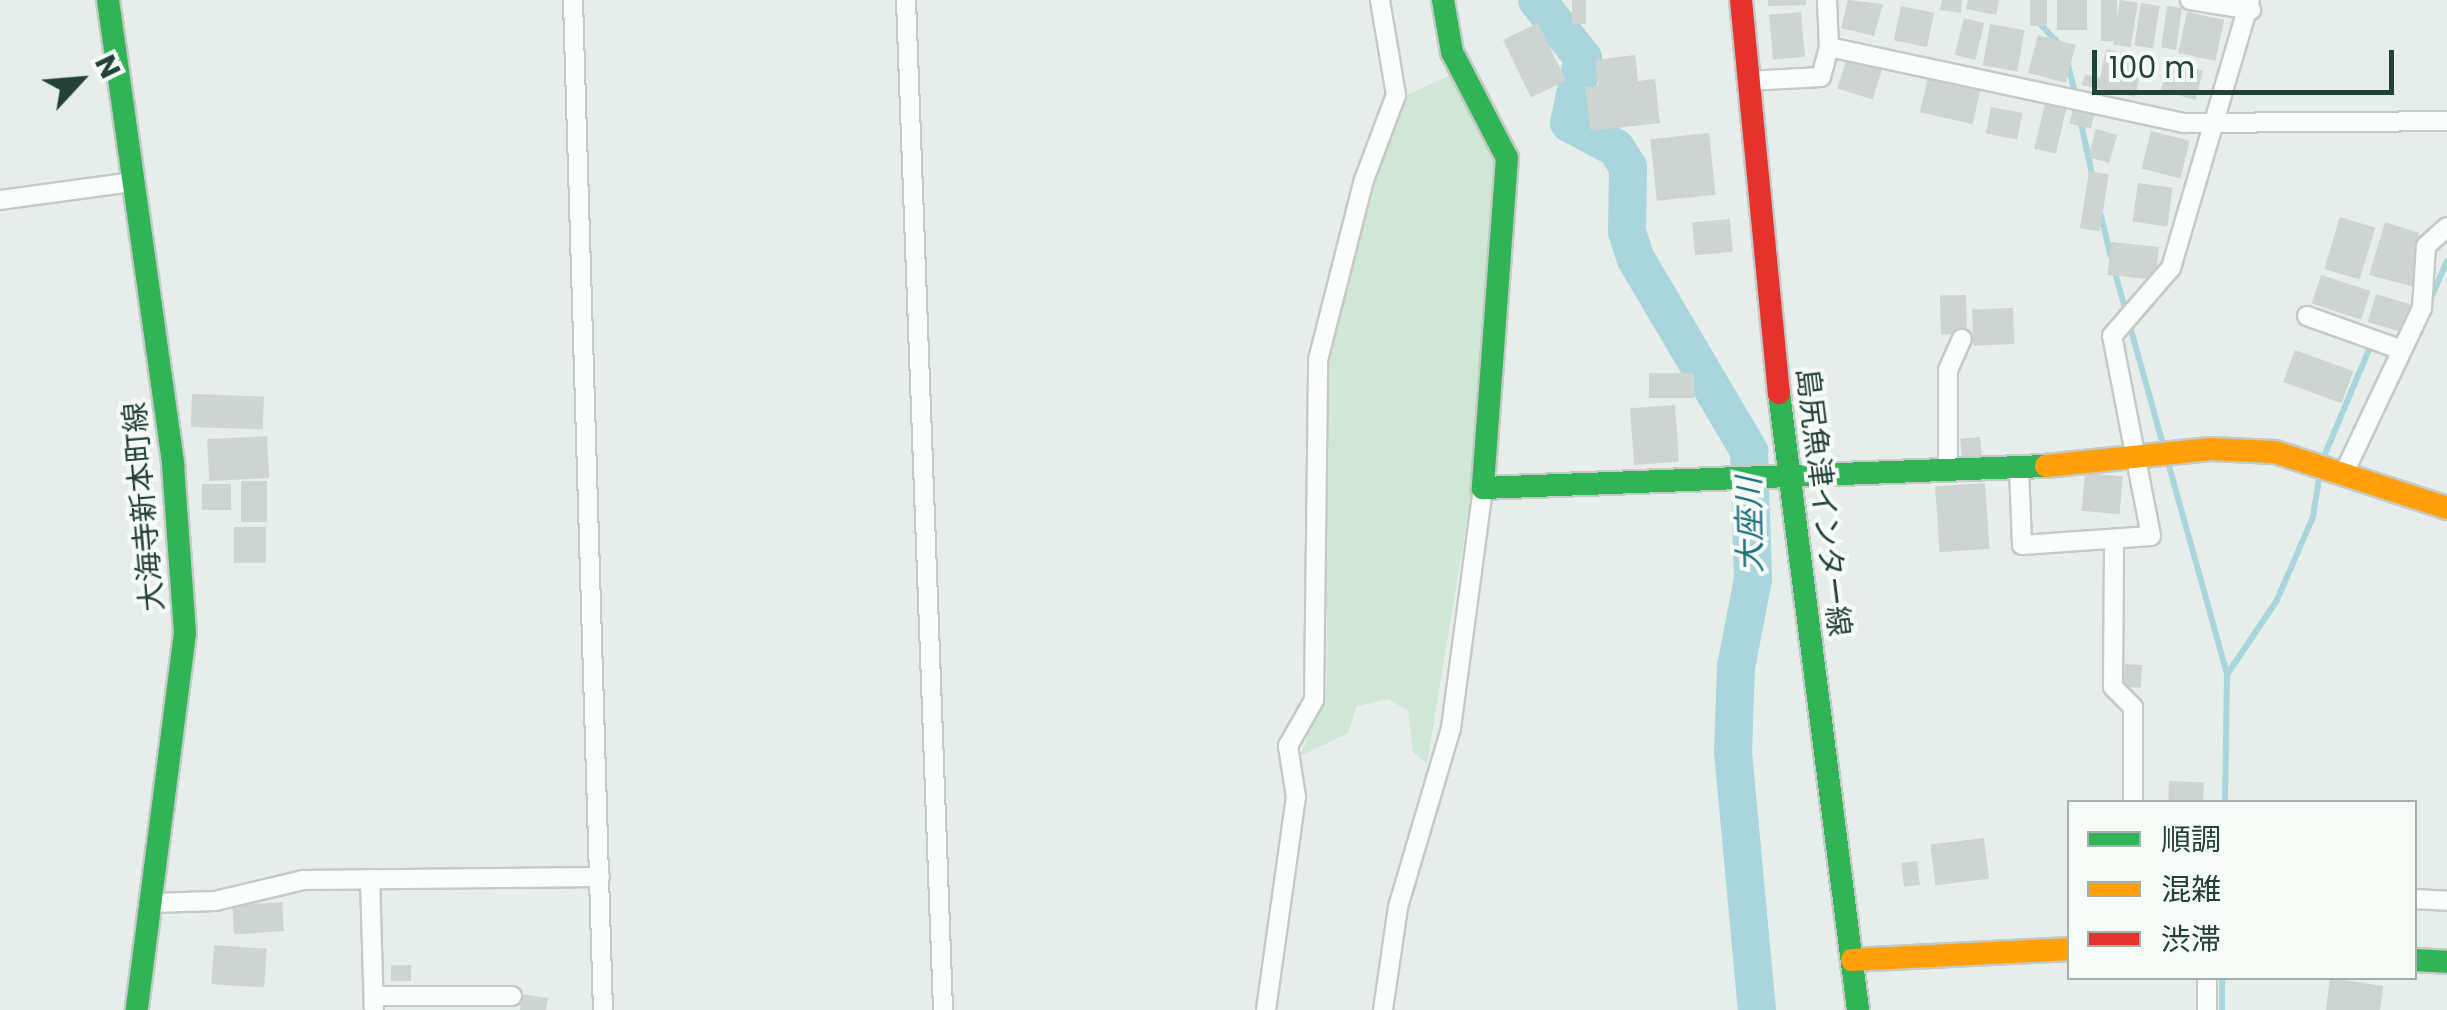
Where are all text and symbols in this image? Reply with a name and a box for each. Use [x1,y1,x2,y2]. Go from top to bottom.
north arrow [30,30,130,130]
scale bar [2097,30,2400,92]
text: 100 m [2109,46,2195,89]
text: N [85,49,130,85]
street label: 島尻魚津インター線 [1789,366,1857,638]
street label: 大海寺新本町線 [117,401,171,613]
water label: 大座川 [1730,477,1770,573]
legend [2067,800,2417,980]
text: 順調 [2161,818,2221,861]
text: 混雑 [2161,868,2221,911]
text: 渋滞 [2161,918,2221,961]

